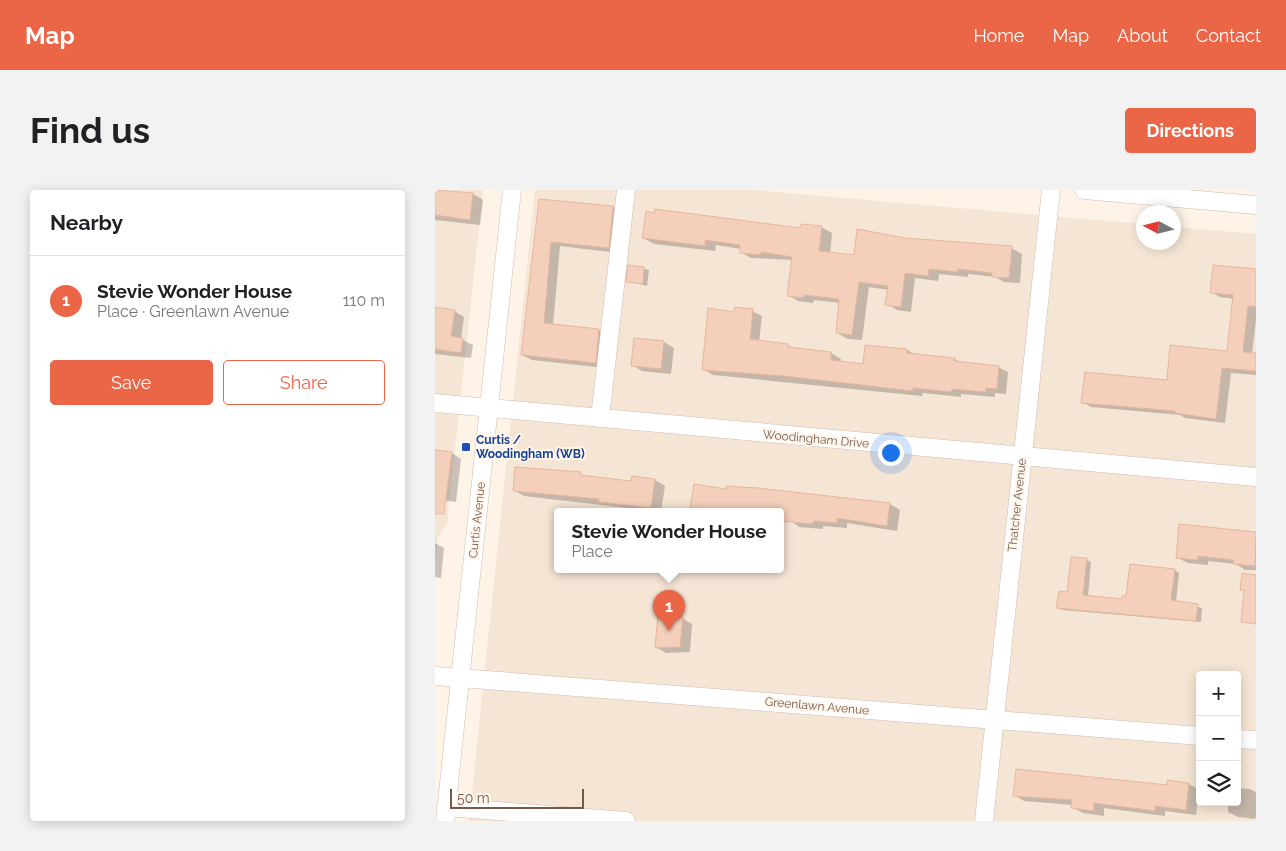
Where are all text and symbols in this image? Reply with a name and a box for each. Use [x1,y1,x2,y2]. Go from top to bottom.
text: Map [25,21,75,50]
text: Home [973,25,1024,46]
text: Map [1052,25,1089,46]
text: About [1117,25,1168,46]
text: Contact [1196,25,1261,46]
button: Directions [1125,108,1256,153]
text: Find us [30,110,150,151]
north arrow [1136,205,1181,250]
text: Nearby [50,210,123,235]
text: Stevie Wonder House [97,280,292,302]
text: 1 [62,291,70,310]
text: 110 m [343,291,385,310]
text: Place · Greenlawn Avenue [97,302,289,321]
button: Save [50,360,213,405]
button: Share [223,360,385,405]
street label: Woodingham Drive [762,427,870,451]
place label: Curtis / Woodingham (WB) [476,433,585,461]
your location [878,440,904,466]
marker: Curtis / Woodingham (WB) [460,441,472,453]
street label: Thatcher Avenue [1005,457,1029,553]
street label: Curtis Avenue [466,481,488,559]
popup [554,508,784,573]
text: Stevie Wonder House [571,520,767,542]
text: Place [571,542,613,561]
pin: 1 [653,590,685,631]
map controls [1196,671,1241,806]
button: + [1196,671,1241,716]
street label: Greenlawn Avenue [764,694,870,718]
button: − [1196,716,1241,761]
button: layers [1196,761,1241,806]
scale bar [450,786,584,809]
text: 50 m [457,790,490,806]

